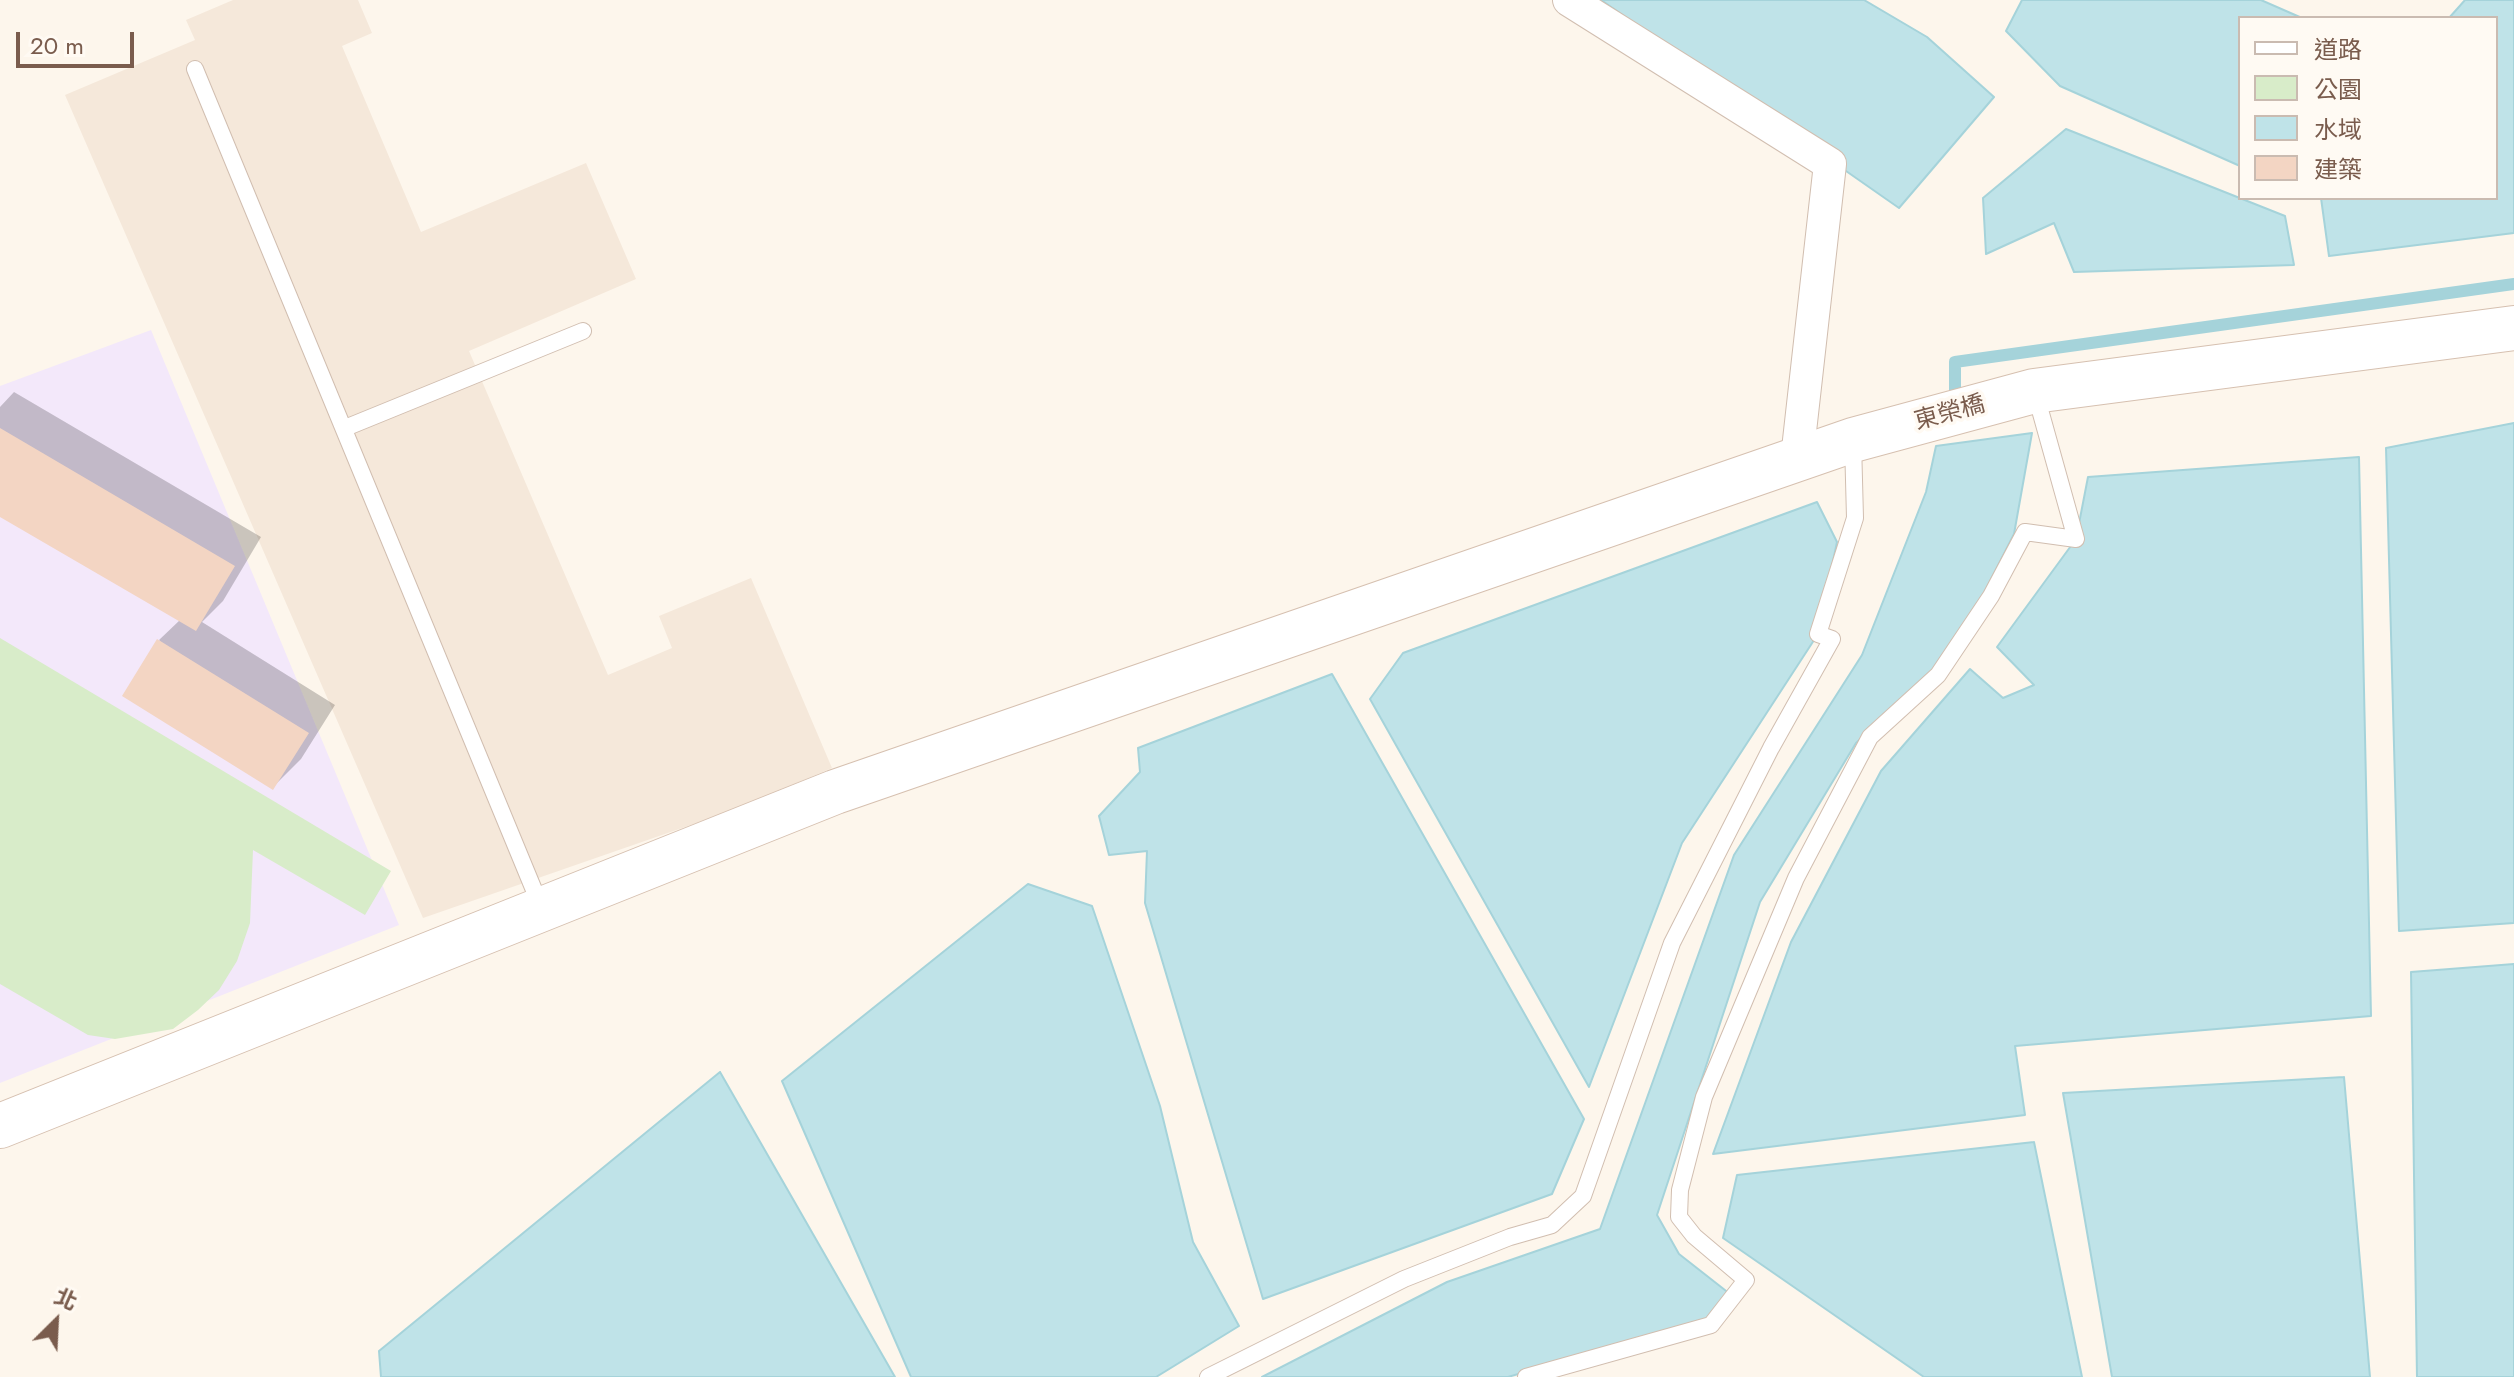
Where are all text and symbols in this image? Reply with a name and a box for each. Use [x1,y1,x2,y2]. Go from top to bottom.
scale bar [20,16,138,66]
legend [2238,16,2498,200]
text: 20 m [30,28,84,63]
text: 道路 [2314,32,2362,67]
text: 公園 [2314,72,2362,107]
text: 水域 [2314,112,2362,147]
text: 建築 [2314,152,2362,187]
street label: 東榮橋 [1911,391,1989,437]
text: 北 [49,1280,82,1318]
north arrow [16,1281,96,1361]

